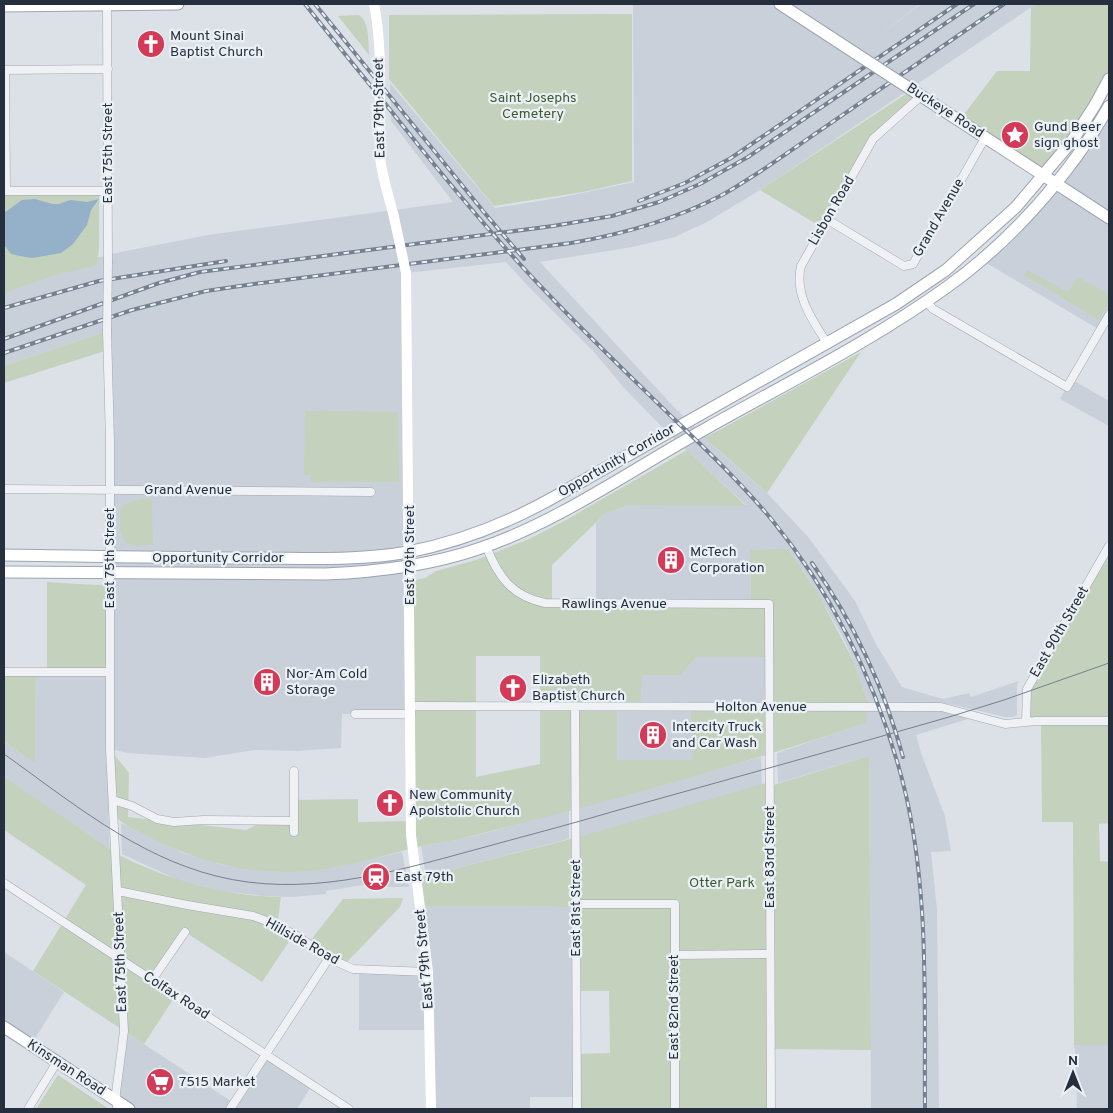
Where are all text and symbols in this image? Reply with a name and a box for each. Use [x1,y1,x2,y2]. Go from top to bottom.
place label: Mount Sinai Baptist Church [170,28,263,61]
church icon: Mount Sinai Baptist Church [136,29,166,59]
street label: East 79th Street [371,58,389,158]
street label: Buckeye Road [903,80,987,142]
park label: Saint Josephs Cemetery [489,90,577,123]
street label: East 75th Street [100,103,117,203]
place label: Gund Beer sign ghost [1034,119,1102,152]
place icon: Gund Beer sign ghost [1000,120,1030,150]
street label: Lisbon Road [805,173,859,249]
street label: Grand Avenue [910,176,968,260]
street label: Opportunity Corridor [556,420,679,501]
street label: Grand Avenue [144,482,232,499]
street label: East 79th Street [402,505,419,605]
street label: East 75th Street [102,508,119,608]
place label: McTech Corporation [690,544,765,577]
building icon: McTech Corporation [656,545,686,575]
street label: Opportunity Corridor [152,550,285,567]
street label: East 90th Street [1027,583,1093,681]
street label: Rawlings Avenue [561,596,667,613]
place label: Nor-Am Cold Storage [286,666,367,699]
building icon: Nor-Am Cold Storage [252,667,282,697]
place label: Elizabeth Baptist Church [532,672,625,705]
church icon: Elizabeth Baptist Church [498,673,528,703]
street label: Holton Avenue [715,699,807,716]
place label: Intercity Truck and Car Wash [672,719,762,752]
building icon: Intercity Truck and Car Wash [638,720,668,750]
place label: New Community Apolstolic Church [409,787,520,820]
church icon: New Community Apolstolic Church [375,788,405,818]
street label: East 83rd Street [762,806,779,908]
street label: East 81st Street [568,859,585,957]
station icon: East 79th [361,862,391,892]
place label: East 79th [395,869,454,886]
park label: Otter Park [689,875,755,892]
street label: East 79th Street [412,908,438,1010]
street label: East 75th Street [111,911,131,1013]
street label: Hillside Road [262,915,342,969]
street label: East 82nd Street [666,954,683,1060]
street label: Colfax Road [140,968,212,1024]
street label: Kinsman Road [23,1036,109,1100]
north arrow [1048,1048,1098,1098]
text: N [1068,1053,1078,1070]
supermarket icon: 7515 Market [145,1067,175,1097]
place label: 7515 Market [179,1074,256,1091]

